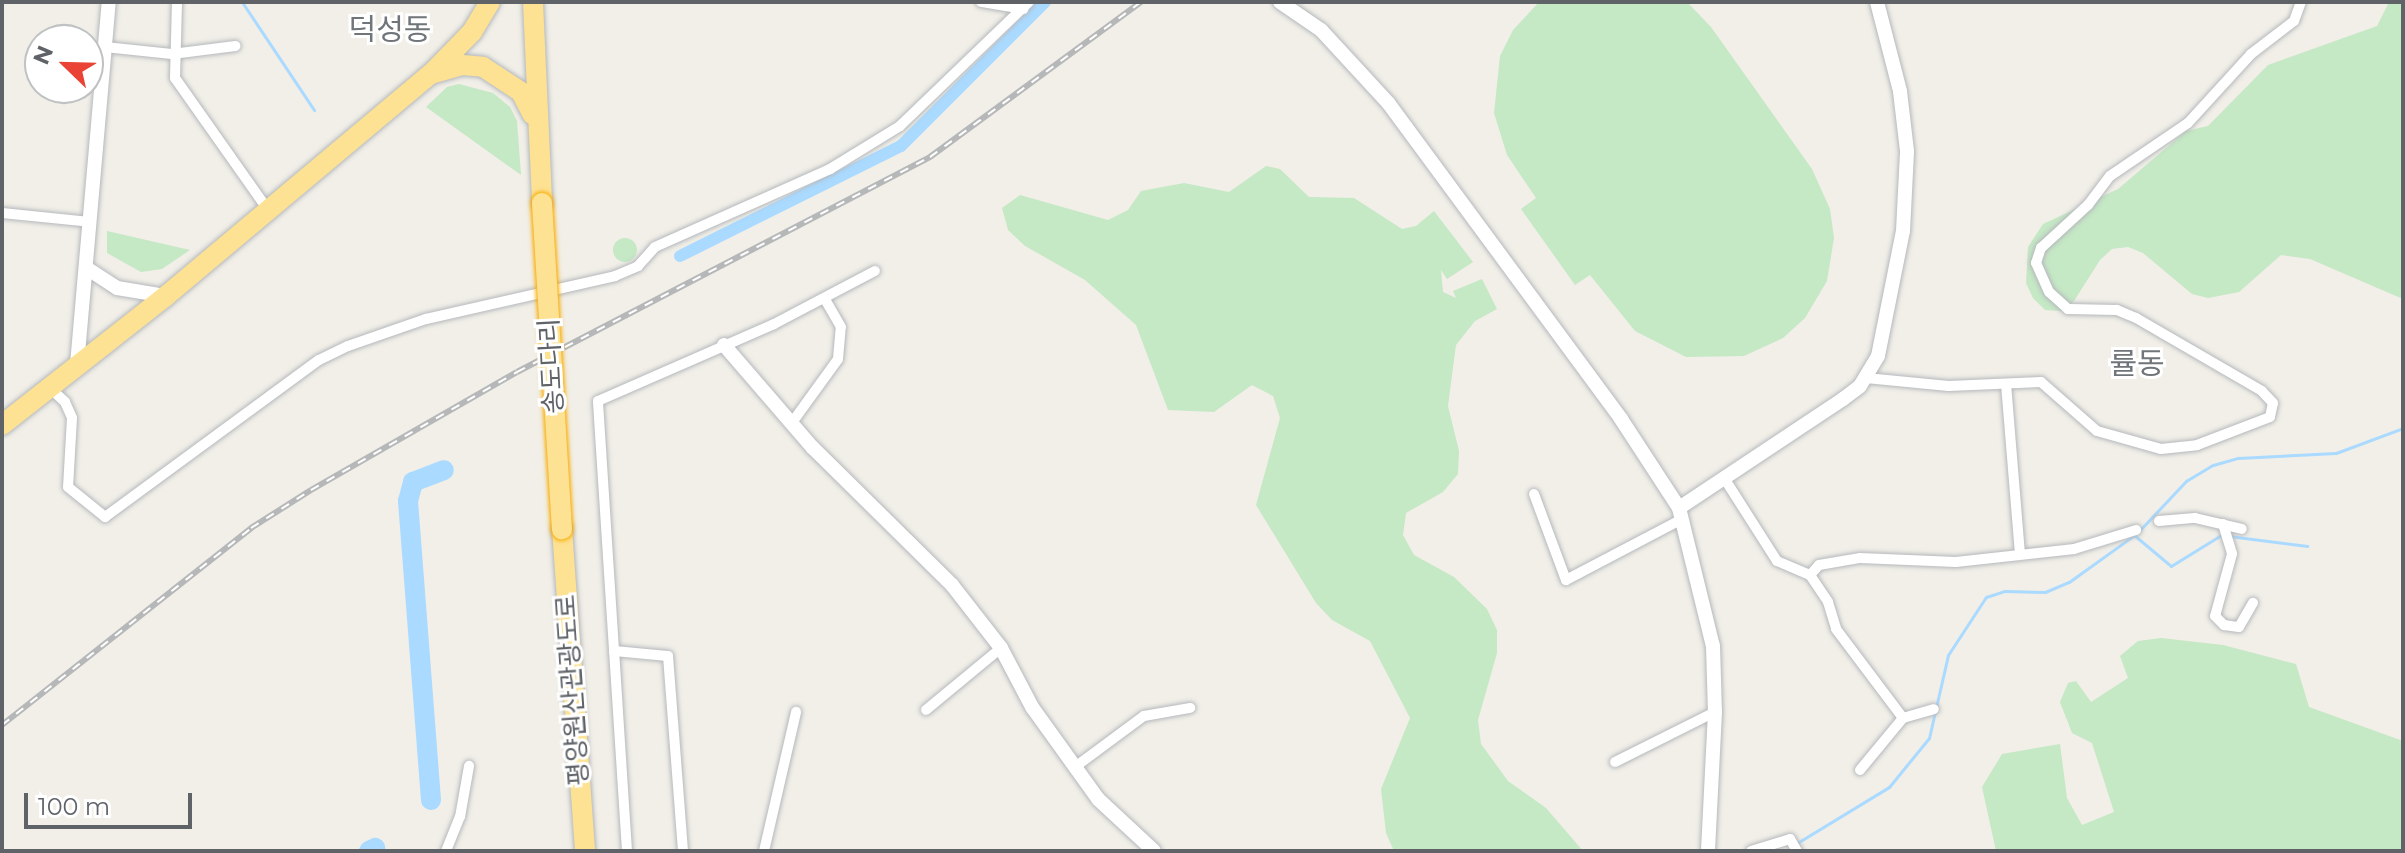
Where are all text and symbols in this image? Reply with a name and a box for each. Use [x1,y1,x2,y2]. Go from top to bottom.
district label: 덕성동 [349,12,431,48]
north arrow [24,24,104,104]
text: N [27,42,59,69]
street label: 송도다리 [534,317,570,415]
district label: 률동 [2109,346,2165,382]
street label: 평양원산관광도로 [551,593,595,787]
scale bar [28,777,196,827]
text: 100 m [38,792,110,821]

